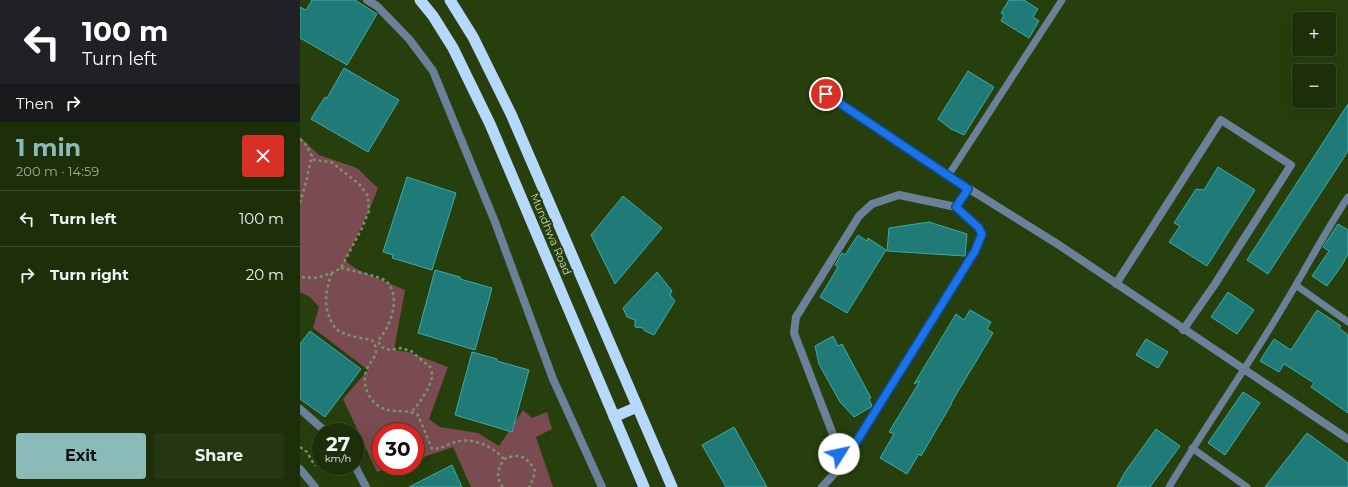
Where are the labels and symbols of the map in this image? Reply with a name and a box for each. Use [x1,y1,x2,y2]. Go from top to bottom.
pin [809,77,843,111]
street label: Mundhwa Road [527,191,575,277]
speed limit sign: 30 [372,423,424,475]
position arrow [818,433,860,475]

